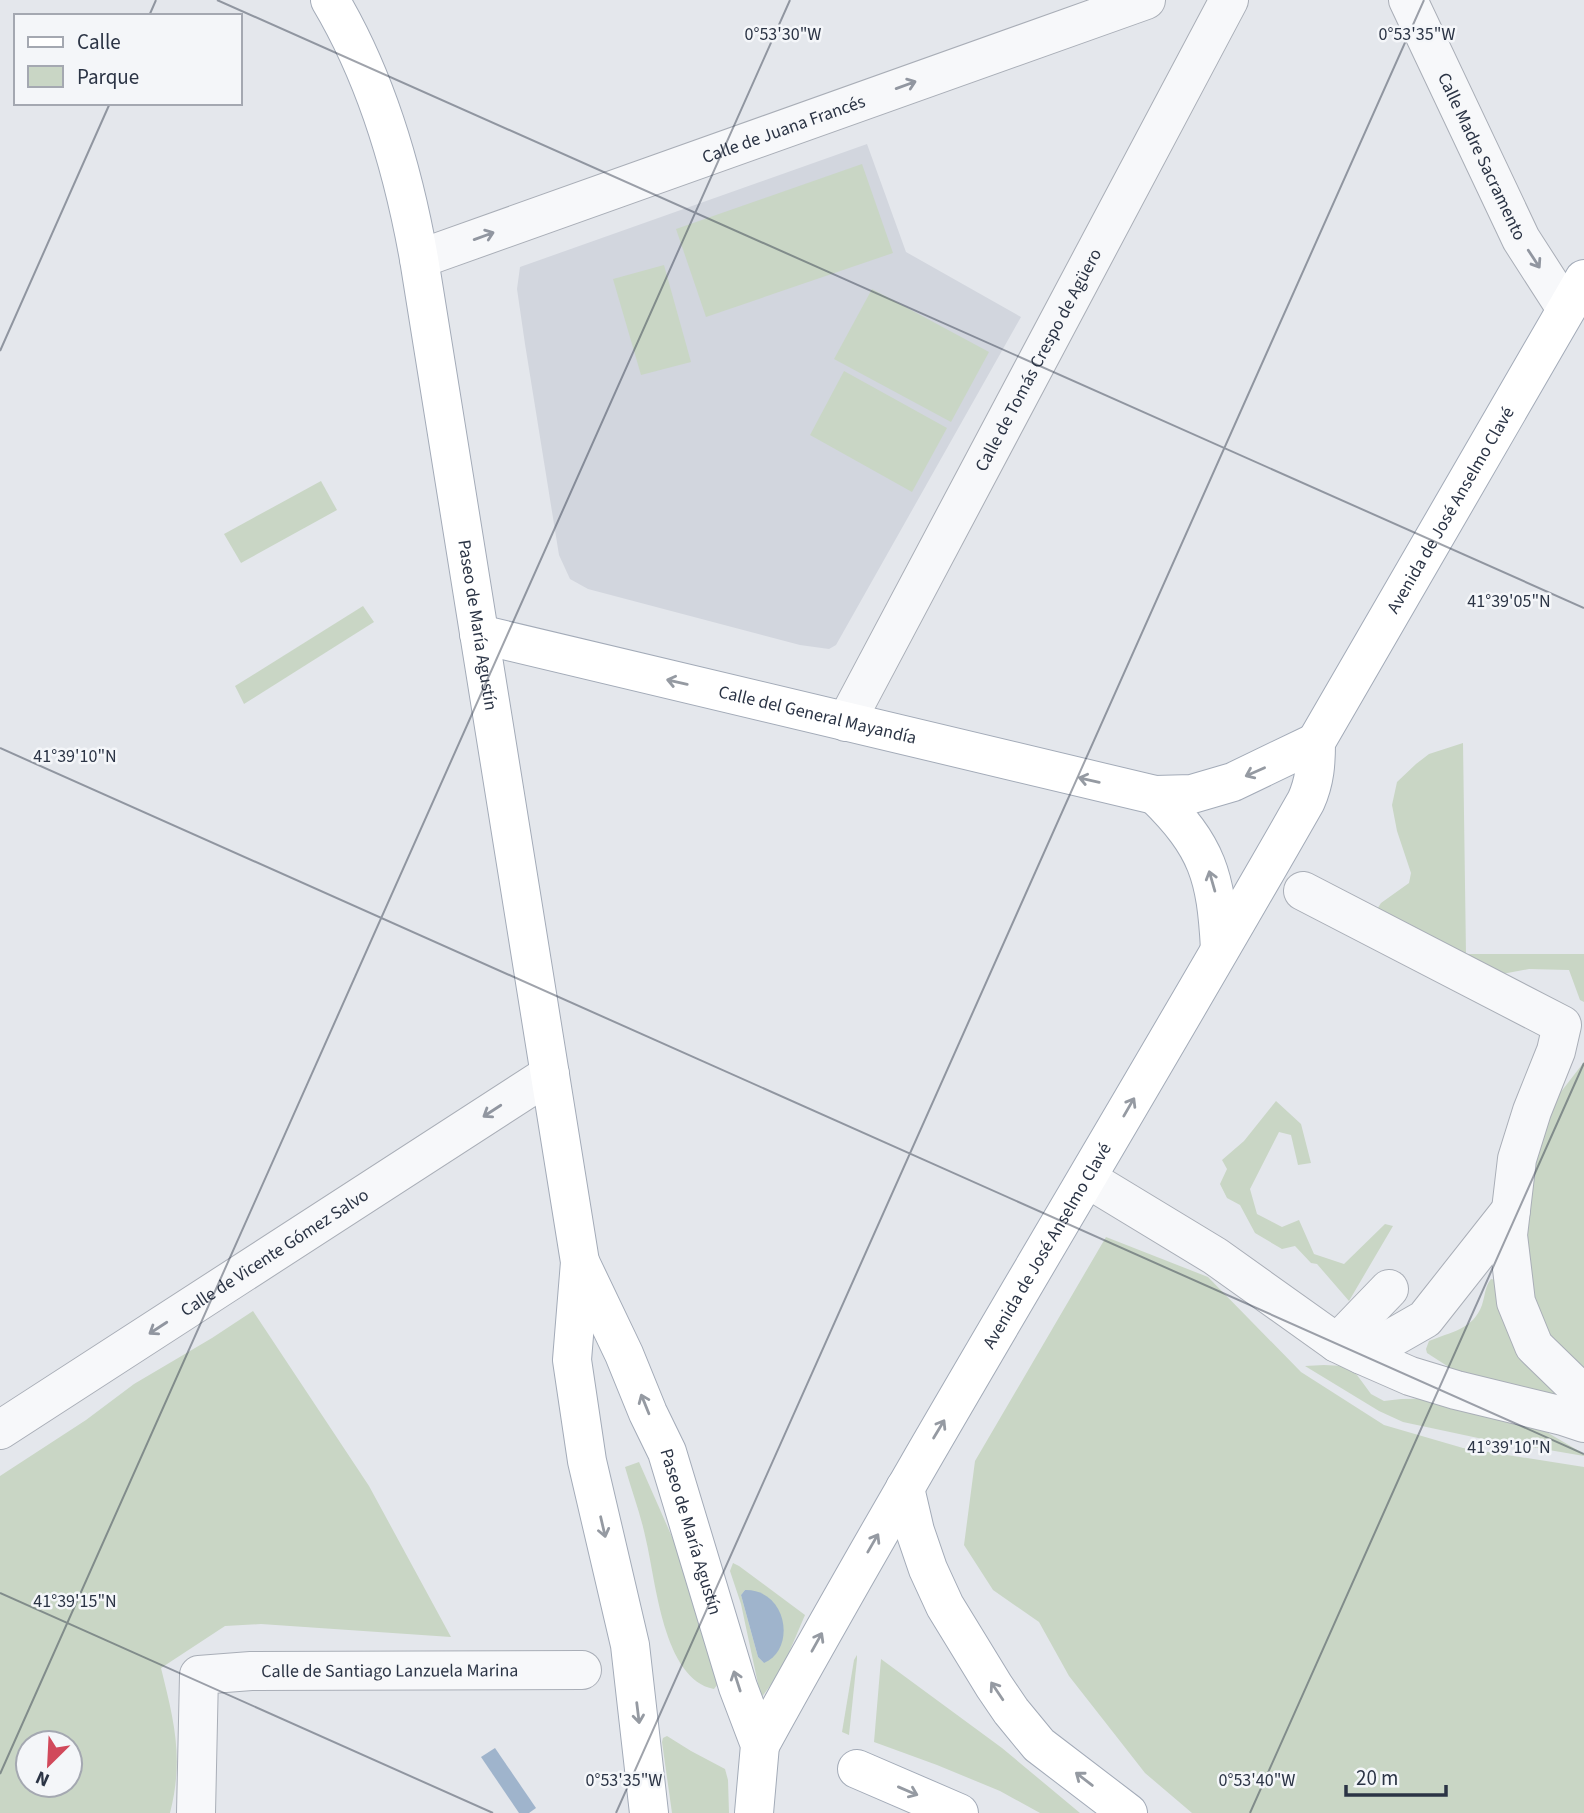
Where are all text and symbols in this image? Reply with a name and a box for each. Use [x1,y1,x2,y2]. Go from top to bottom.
legend [14,14,242,105]
text: 0°53'30"W [745,22,822,47]
text: 0°53'35"W [1379,22,1456,47]
text: Calle [77,27,121,57]
text: Parque [77,62,139,92]
street label: Calle Madre Sacramento [1432,68,1532,244]
one-way arrow [894,78,916,90]
street label: Calle de Juana Francés [699,89,868,170]
one-way arrow [472,228,494,241]
street label: Calle de Tomás Crespo de Agüero [969,244,1108,476]
one-way arrow [1528,249,1542,269]
street label: Avenida de José Anselmo Clavé [1381,402,1520,618]
street label: Paseo de María Agustín [452,538,504,712]
text: 41°39'05"N [1467,589,1551,614]
one-way arrow [666,674,689,688]
street label: Calle del General Mayandía [716,679,919,750]
text: 41°39'10"N [33,744,117,769]
one-way arrow [1245,766,1266,779]
one-way arrow [1078,772,1101,786]
one-way arrow [1205,870,1218,893]
one-way arrow [1123,1097,1136,1118]
one-way arrow [483,1104,503,1118]
street label: Avenida de José Anselmo Clavé [977,1138,1117,1353]
street label: Calle de Vicente Gómez Salvo [175,1182,374,1323]
one-way arrow [148,1322,168,1336]
one-way arrow [637,1393,650,1415]
one-way arrow [932,1420,946,1440]
text: 41°39'10"N [1467,1435,1551,1460]
street label: Paseo de María Agustín [654,1445,728,1618]
one-way arrow [597,1515,610,1538]
one-way arrow [866,1533,880,1553]
text: 41°39'15"N [33,1589,117,1614]
one-way arrow [810,1633,824,1653]
street label: Calle de Santiago Lanzuela Marina [261,1658,518,1683]
one-way arrow [729,1670,742,1692]
one-way arrow [990,1682,1004,1701]
one-way arrow [631,1701,644,1723]
north arrow [14,1729,84,1799]
scale bar [1346,1754,1446,1798]
text: N [31,1763,54,1793]
text: 20 m [1356,1763,1398,1793]
text: 0°53'35"W [586,1768,663,1793]
text: 0°53'40"W [1219,1768,1296,1793]
one-way arrow [1075,1771,1093,1786]
one-way arrow [896,1785,918,1798]

